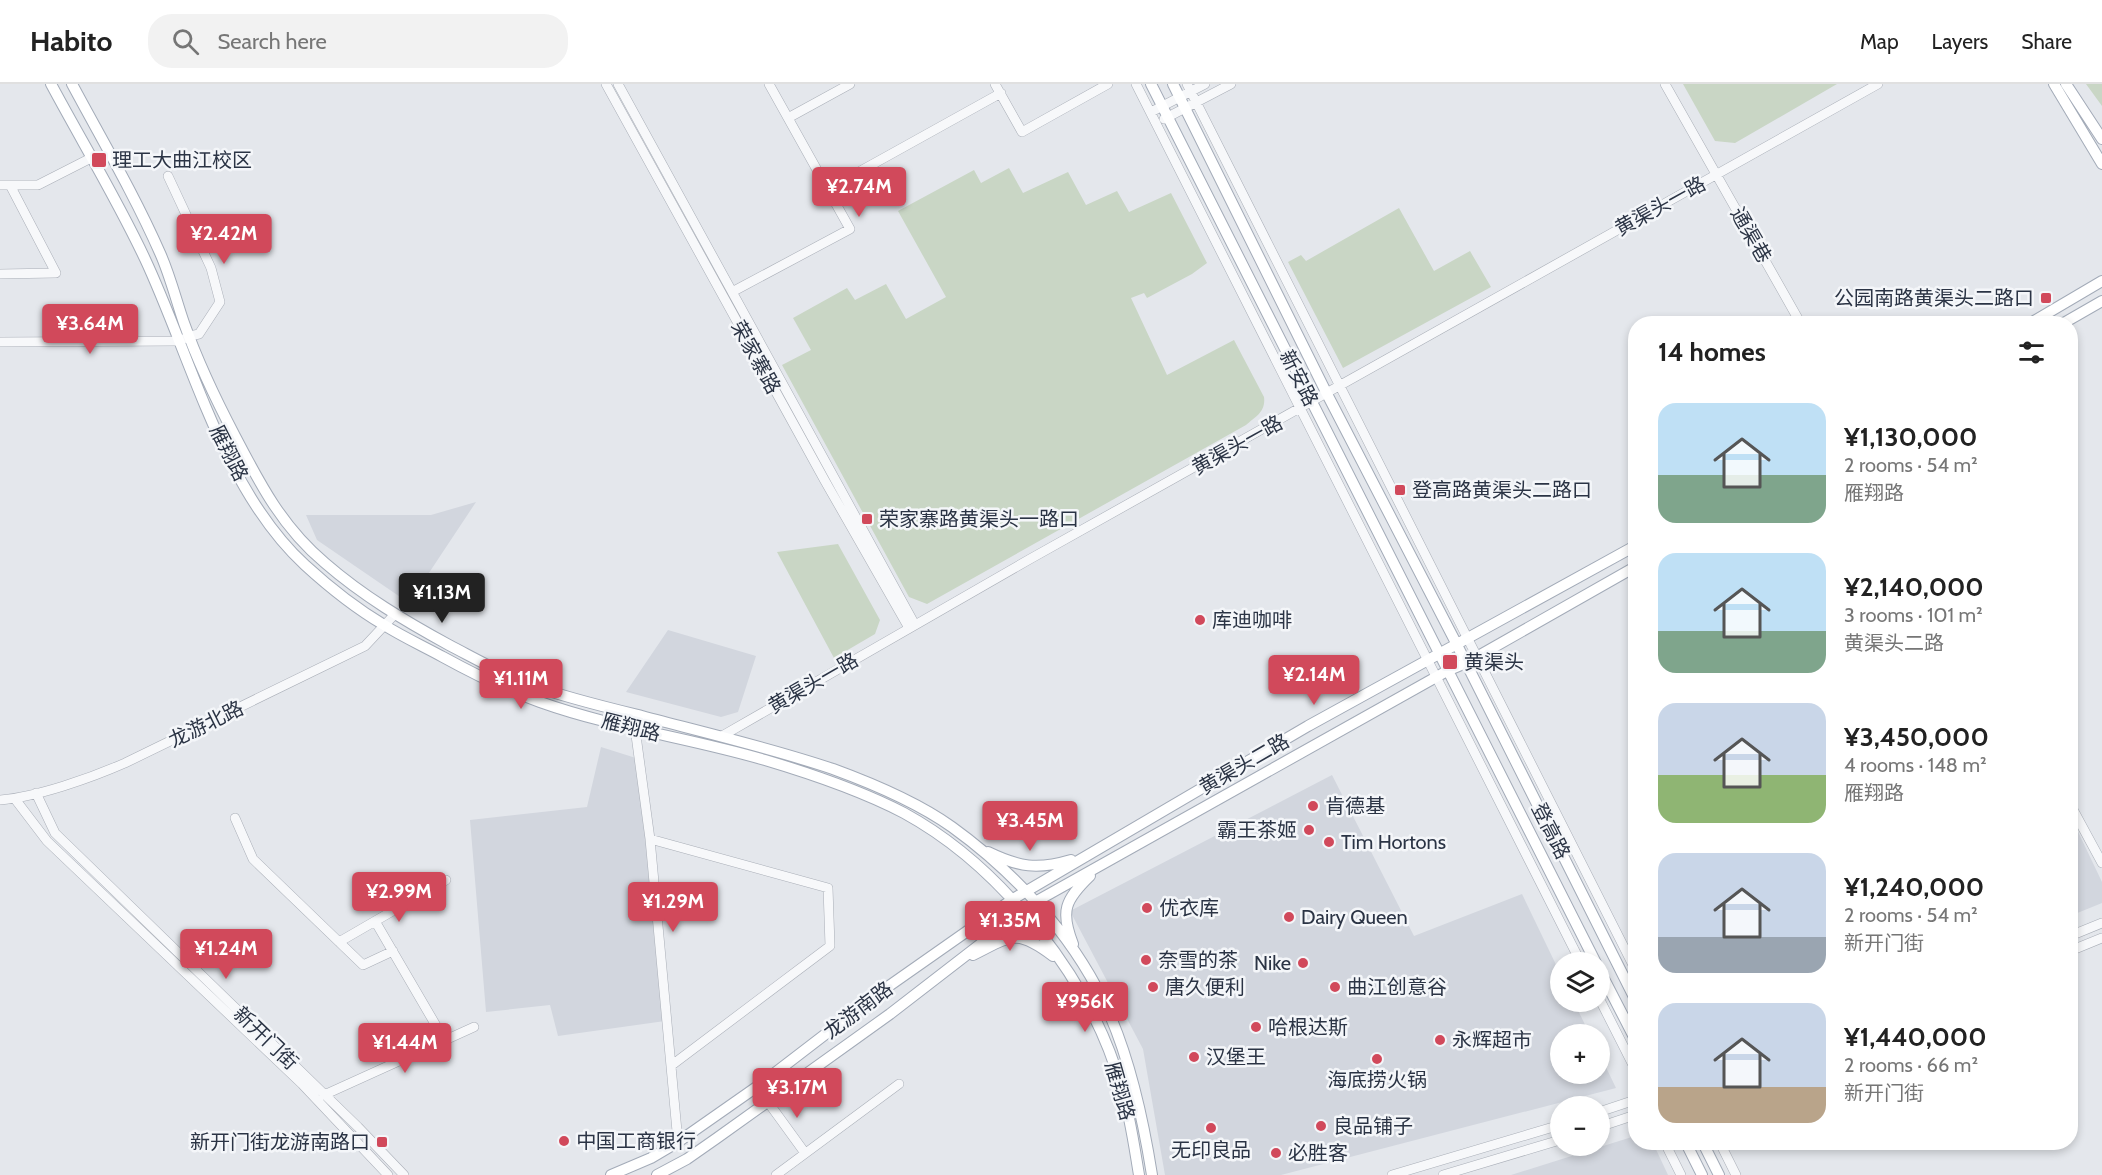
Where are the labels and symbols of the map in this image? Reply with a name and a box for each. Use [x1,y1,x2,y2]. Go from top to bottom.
place label: 理工大曲江校区 [112,148,252,172]
marker: 理工大曲江校区 [90,151,108,169]
pin: ¥2.74M [810,167,908,218]
street label: 黄渠头一路 [1610,171,1710,241]
street label: 通渠巷 [1726,203,1776,267]
pin: ¥2.42M [175,214,273,265]
place label: 公园南路黄渠头二路口 [1834,286,2034,310]
marker: 公园南路黄渠头二路口 [2039,291,2053,305]
pin: ¥3.64M [41,304,139,355]
street label: 荣家寨路 [726,316,786,398]
street label: 新安路 [1275,346,1323,410]
street label: 黄渠头一路 [1187,410,1287,480]
street label: 雁翔路 [205,421,253,485]
place label: 登高路黄渠头二路口 [1412,478,1592,502]
marker: 登高路黄渠头二路口 [1393,483,1407,497]
place label: 荣家寨路黄渠头一路口 [879,507,1079,531]
marker: 荣家寨路黄渠头一路口 [860,512,874,526]
pin: ¥1.13M [393,573,491,624]
place label: 库迪咖啡 [1212,608,1292,632]
marker: 库迪咖啡 [1193,613,1207,627]
street label: 黄渠头一路 [764,648,862,718]
place label: 黄渠头 [1464,650,1524,674]
marker: 黄渠头 [1441,653,1459,671]
pin: ¥2.14M [1265,655,1363,706]
pin: ¥1.11M [472,659,570,710]
street label: 龙游北路 [165,696,247,752]
street label: 雁翔路 [599,708,663,746]
street label: 黄渠头二路 [1195,729,1293,799]
place label: 肯德基 [1325,794,1385,818]
marker: 肯德基 [1306,799,1320,813]
street label: 登高路 [1527,799,1575,863]
pin: ¥3.45M [981,801,1079,852]
place label: 霸王茶姬 [1217,818,1297,842]
marker: 霸王茶姬 [1302,823,1316,837]
place label: Tim Hortons [1341,830,1446,854]
marker: Tim Hortons [1322,835,1336,849]
pin: ¥2.99M [350,872,448,923]
pin: ¥1.29M [624,882,722,933]
place label: 优衣库 [1159,896,1219,920]
pin: ¥1.35M [961,901,1059,952]
marker: 优衣库 [1140,901,1154,915]
place label: Dairy Queen [1301,905,1408,929]
marker: Dairy Queen [1282,910,1296,924]
pin: ¥1.24M [177,929,275,980]
place label: 奈雪的茶 [1158,948,1238,972]
place label: Nike [1254,951,1291,975]
marker: 奈雪的茶 [1139,953,1153,967]
marker: Nike [1296,956,1310,970]
place label: 唐久便利 [1165,975,1245,999]
place label: 曲江创意谷 [1347,975,1447,999]
street label: 龙游南路 [819,976,897,1044]
marker: 唐久便利 [1146,980,1160,994]
marker: 曲江创意谷 [1328,980,1342,994]
pin: ¥956K [1043,982,1127,1033]
street label: 新开门街 [229,1002,303,1074]
place label: 哈根达斯 [1268,1015,1348,1039]
marker: 哈根达斯 [1249,1020,1263,1034]
pin: ¥1.44M [356,1023,454,1074]
place label: 永辉超市 [1452,1028,1532,1052]
marker: 永辉超市 [1433,1033,1447,1047]
place label: 汉堡王 [1206,1045,1266,1069]
marker: 汉堡王 [1187,1050,1201,1064]
marker: 海底捞火锅 [1370,1052,1384,1066]
street label: 雁翔路 [1100,1059,1140,1123]
pin: ¥3.17M [748,1068,846,1119]
place label: 海底捞火锅 [1327,1068,1427,1092]
place label: 良品铺子 [1333,1114,1413,1138]
marker: 良品铺子 [1314,1119,1328,1133]
marker: 无印良品 [1204,1121,1218,1135]
place label: 中国工商银行 [576,1129,696,1153]
place label: 新开门街龙游南路口 [190,1130,370,1154]
marker: 中国工商银行 [557,1134,571,1148]
marker: 新开门街龙游南路口 [375,1135,389,1149]
place label: 无印良品 [1171,1138,1251,1162]
place label: 必胜客 [1288,1141,1348,1165]
marker: 必胜客 [1269,1146,1283,1160]

